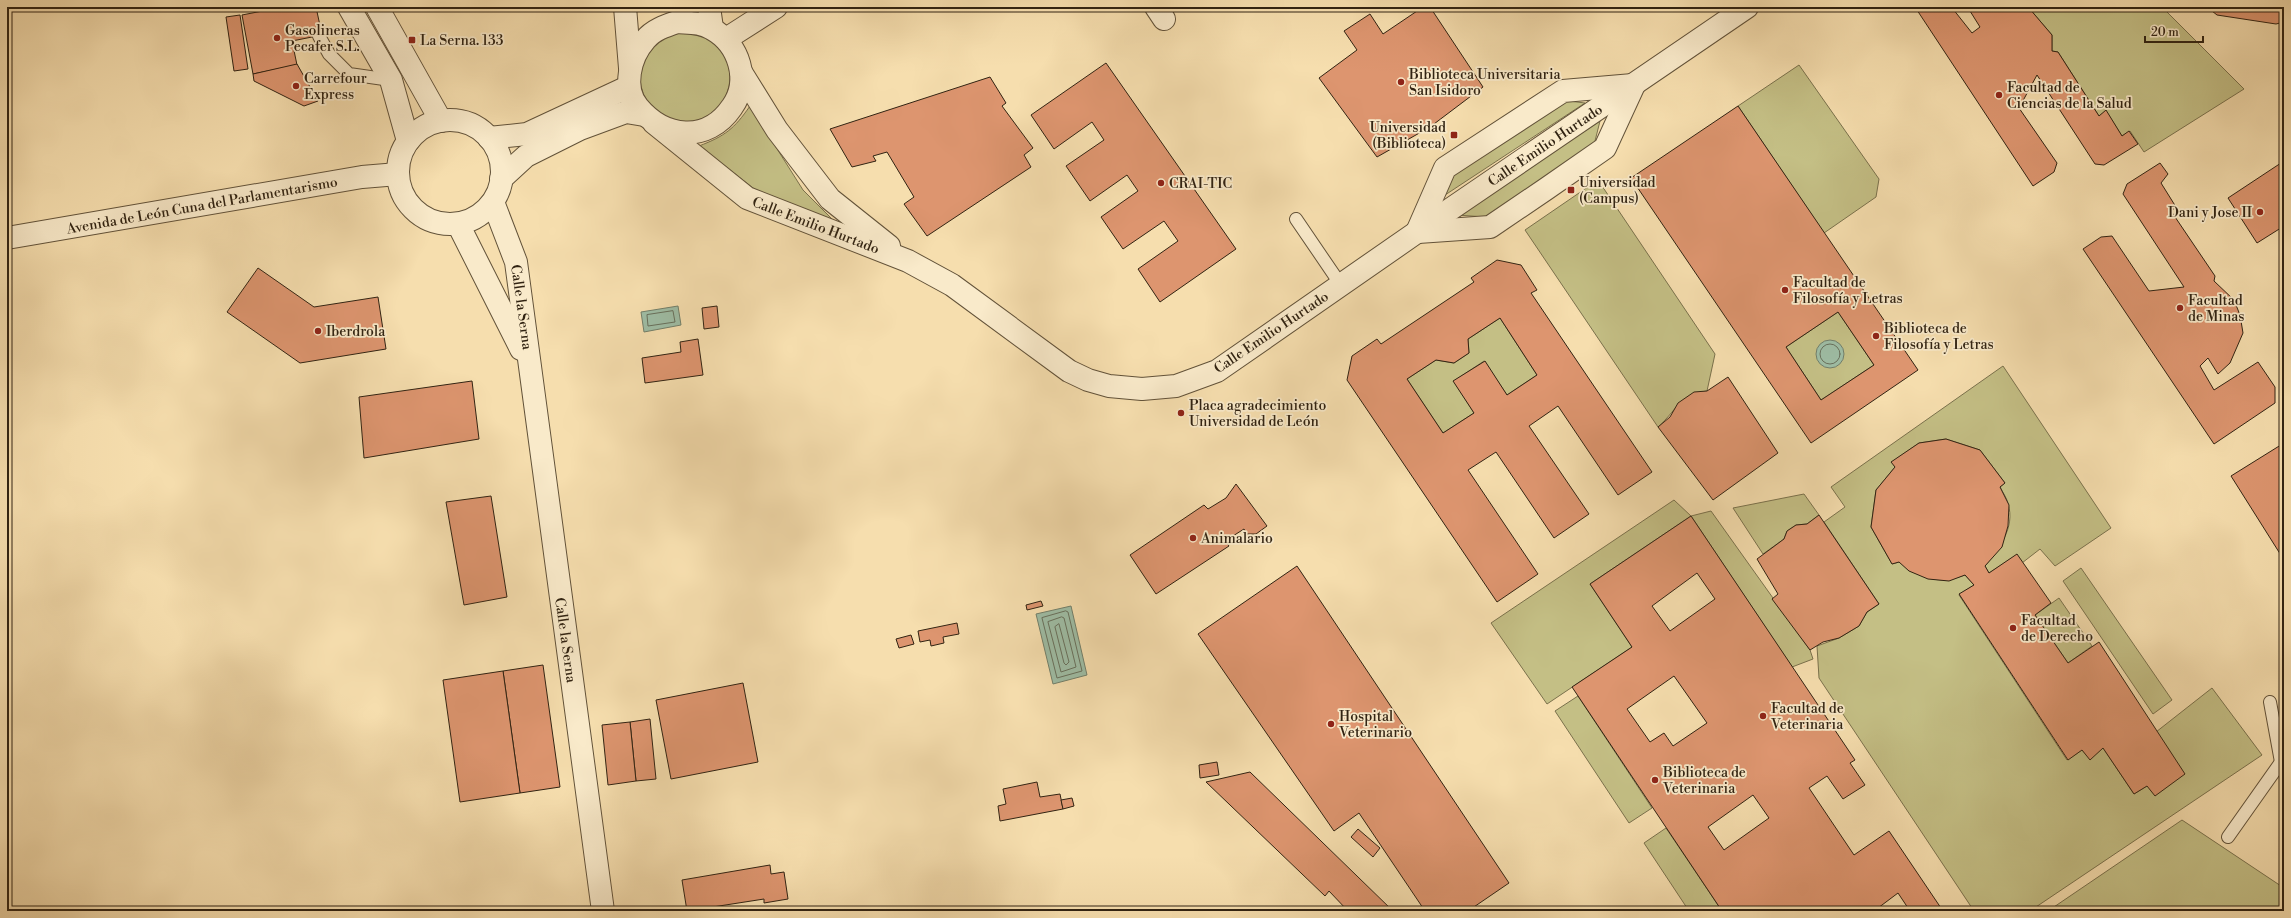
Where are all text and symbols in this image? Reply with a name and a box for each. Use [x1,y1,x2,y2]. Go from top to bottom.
scale bar [2145,18,2203,44]
place label: Gasolineras Pecafer S.L. [285,22,360,56]
text: 20 m [2151,25,2179,40]
place label: La Serna. 133 [420,32,504,50]
marker: Gasolineras Pecafer S.L. [272,33,282,43]
marker: La Serna. 133 [407,35,417,45]
place label: Biblioteca Universitaria San Isidoro [1408,66,1562,100]
place label: Carrefour Express [304,70,367,104]
marker: Biblioteca Universitaria San Isidoro [1396,77,1406,87]
place label: Facultad de Ciencias de la Salud [2007,79,2132,113]
marker: Carrefour Express [291,81,301,91]
marker: Facultad de Ciencias de la Salud [1994,90,2004,100]
street label: Calle Emilio Hurtado [1485,101,1607,191]
place label: Universidad (Biblioteca) [1369,119,1446,153]
marker: Universidad (Biblioteca) [1449,130,1459,140]
street label: Avenida de León Cuna del Parlamentarismo [64,173,339,239]
place label: Universidad (Campus) [1579,174,1656,208]
place label: CRAI-TIC [1169,175,1232,193]
marker: CRAI-TIC [1156,178,1166,188]
marker: Universidad (Campus) [1566,185,1576,195]
street label: Calle Emilio Hurtado [750,193,882,259]
place label: Dani y Jose II [2168,204,2253,222]
marker: Dani y Jose II [2255,207,2265,217]
street label: Calle la Serna [506,263,536,352]
place label: Facultad de Filosofía y Letras [1793,274,1903,308]
marker: Facultad de Filosofía y Letras [1780,285,1790,295]
street label: Calle Emilio Hurtado [1211,288,1333,378]
place label: Facultad de Minas [2188,292,2244,326]
marker: Facultad de Minas [2175,303,2185,313]
place label: Biblioteca de Filosofía y Letras [1883,320,1994,354]
place label: Iberdrola [326,323,386,341]
marker: Iberdrola [313,326,323,336]
marker: Biblioteca de Filosofía y Letras [1871,331,1881,341]
place label: Placa agradecimiento Universidad de León [1189,397,1326,431]
marker: Placa agradecimiento Universidad de León [1176,408,1186,418]
place label: Animalario [1200,530,1273,548]
marker: Animalario [1188,533,1198,543]
street label: Calle la Serna [550,596,580,685]
place label: Facultad de Derecho [2021,612,2093,646]
marker: Facultad de Derecho [2008,623,2018,633]
place label: Facultad de Veterinaria [1770,700,1844,734]
place label: Hospital Veterinario [1338,708,1412,742]
marker: Facultad de Veterinaria [1758,711,1768,721]
marker: Hospital Veterinario [1326,719,1336,729]
place label: Biblioteca de Veterinaria [1662,764,1746,798]
marker: Biblioteca de Veterinaria [1650,775,1660,785]

